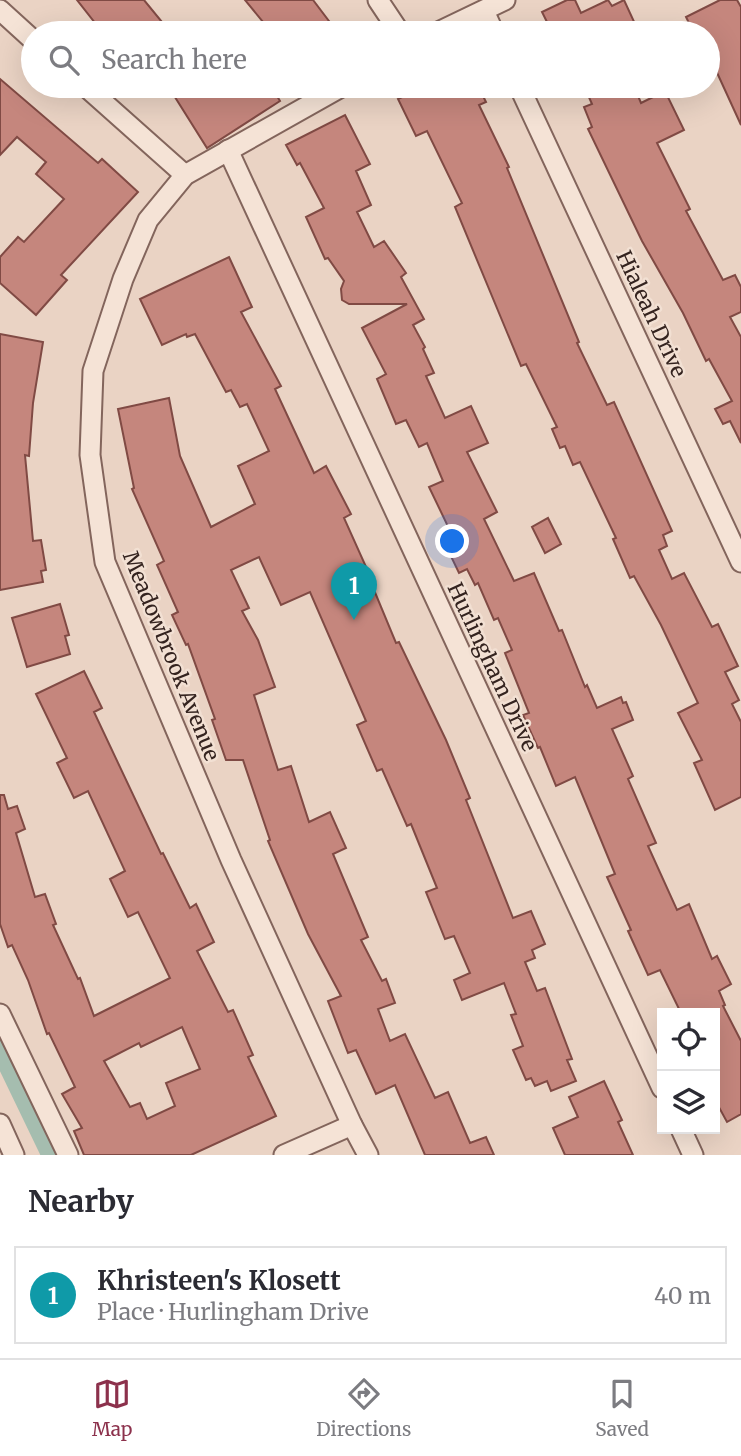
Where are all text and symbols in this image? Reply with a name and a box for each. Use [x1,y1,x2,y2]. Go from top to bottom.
search box [21,21,720,98]
icon: search [45,41,83,79]
text: Search here [101,43,247,76]
street label: Hialeah Drive [610,246,693,382]
your location [435,524,469,558]
street label: Meadowbrook Avenue [117,547,226,765]
pin: 1 [331,562,377,620]
street label: Hurlingham Drive [441,578,543,756]
map controls [657,1008,720,1134]
button: locate [657,1008,720,1071]
button: layers [657,1071,720,1134]
text: Nearby [28,1182,134,1220]
text: Khristeen's Klosett [97,1264,341,1297]
text: 1 [48,1281,58,1310]
text: 40 m [654,1281,711,1310]
text: Place · Hurlingham Drive [97,1297,369,1326]
tab: Map [92,1375,132,1441]
tab: Directions [316,1375,411,1441]
tab: Saved [595,1375,649,1441]

